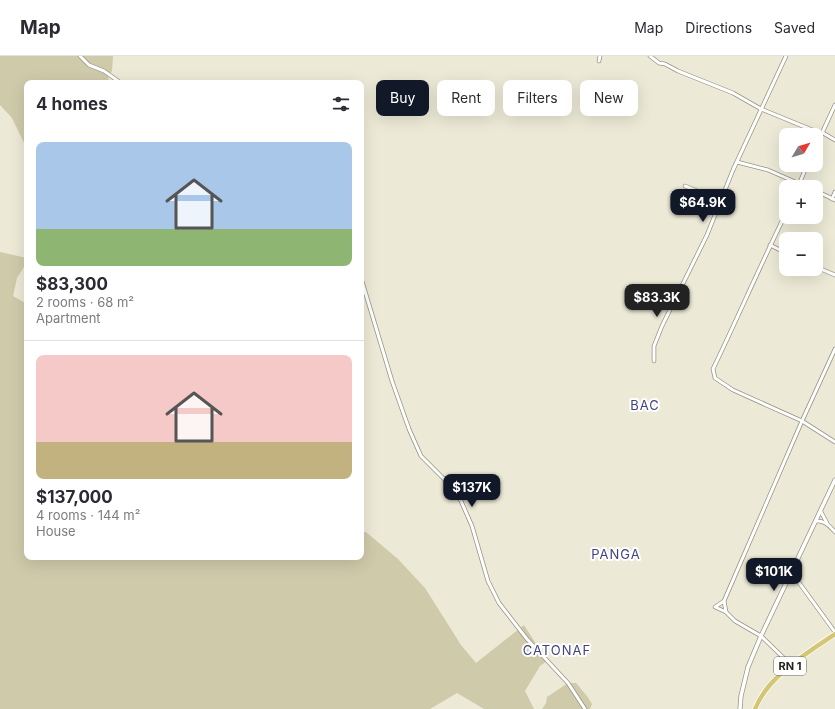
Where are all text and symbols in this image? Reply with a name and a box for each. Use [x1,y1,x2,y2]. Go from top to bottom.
text: Map [20,16,61,39]
text: Map [634,19,663,36]
text: Directions [685,19,752,36]
text: Saved [774,19,815,36]
chip: Buy [376,80,429,116]
chip: Rent [437,80,495,116]
chip: Filters [503,80,572,116]
chip: New [580,80,638,116]
icon: filters [330,93,352,115]
text: 4 homes [36,94,108,114]
north arrow [779,128,823,172]
map controls [779,128,823,276]
icon: home [158,168,230,240]
button: + [779,180,823,224]
pin: $64.9K [670,189,736,223]
text: $64.9K [679,194,727,210]
button: − [779,232,823,276]
text: $83,300 [36,274,108,294]
pin: $83.3K [624,284,690,318]
text: $83.3K [634,289,680,305]
text: 2 rooms · 68 m² [36,294,134,310]
text: Apartment [36,310,101,326]
icon: home [158,381,230,453]
district label: BAC [630,397,660,413]
pin: $137K [444,474,500,508]
text: $137K [452,479,492,495]
text: $137,000 [36,487,113,507]
text: 4 rooms · 144 m² [36,507,141,523]
text: House [36,523,76,539]
district label: PANGA [591,546,641,562]
pin: $101K [746,558,802,592]
text: $101K [755,563,793,579]
district label: CATONAF [523,642,591,658]
road number: RN 1 [774,657,806,675]

